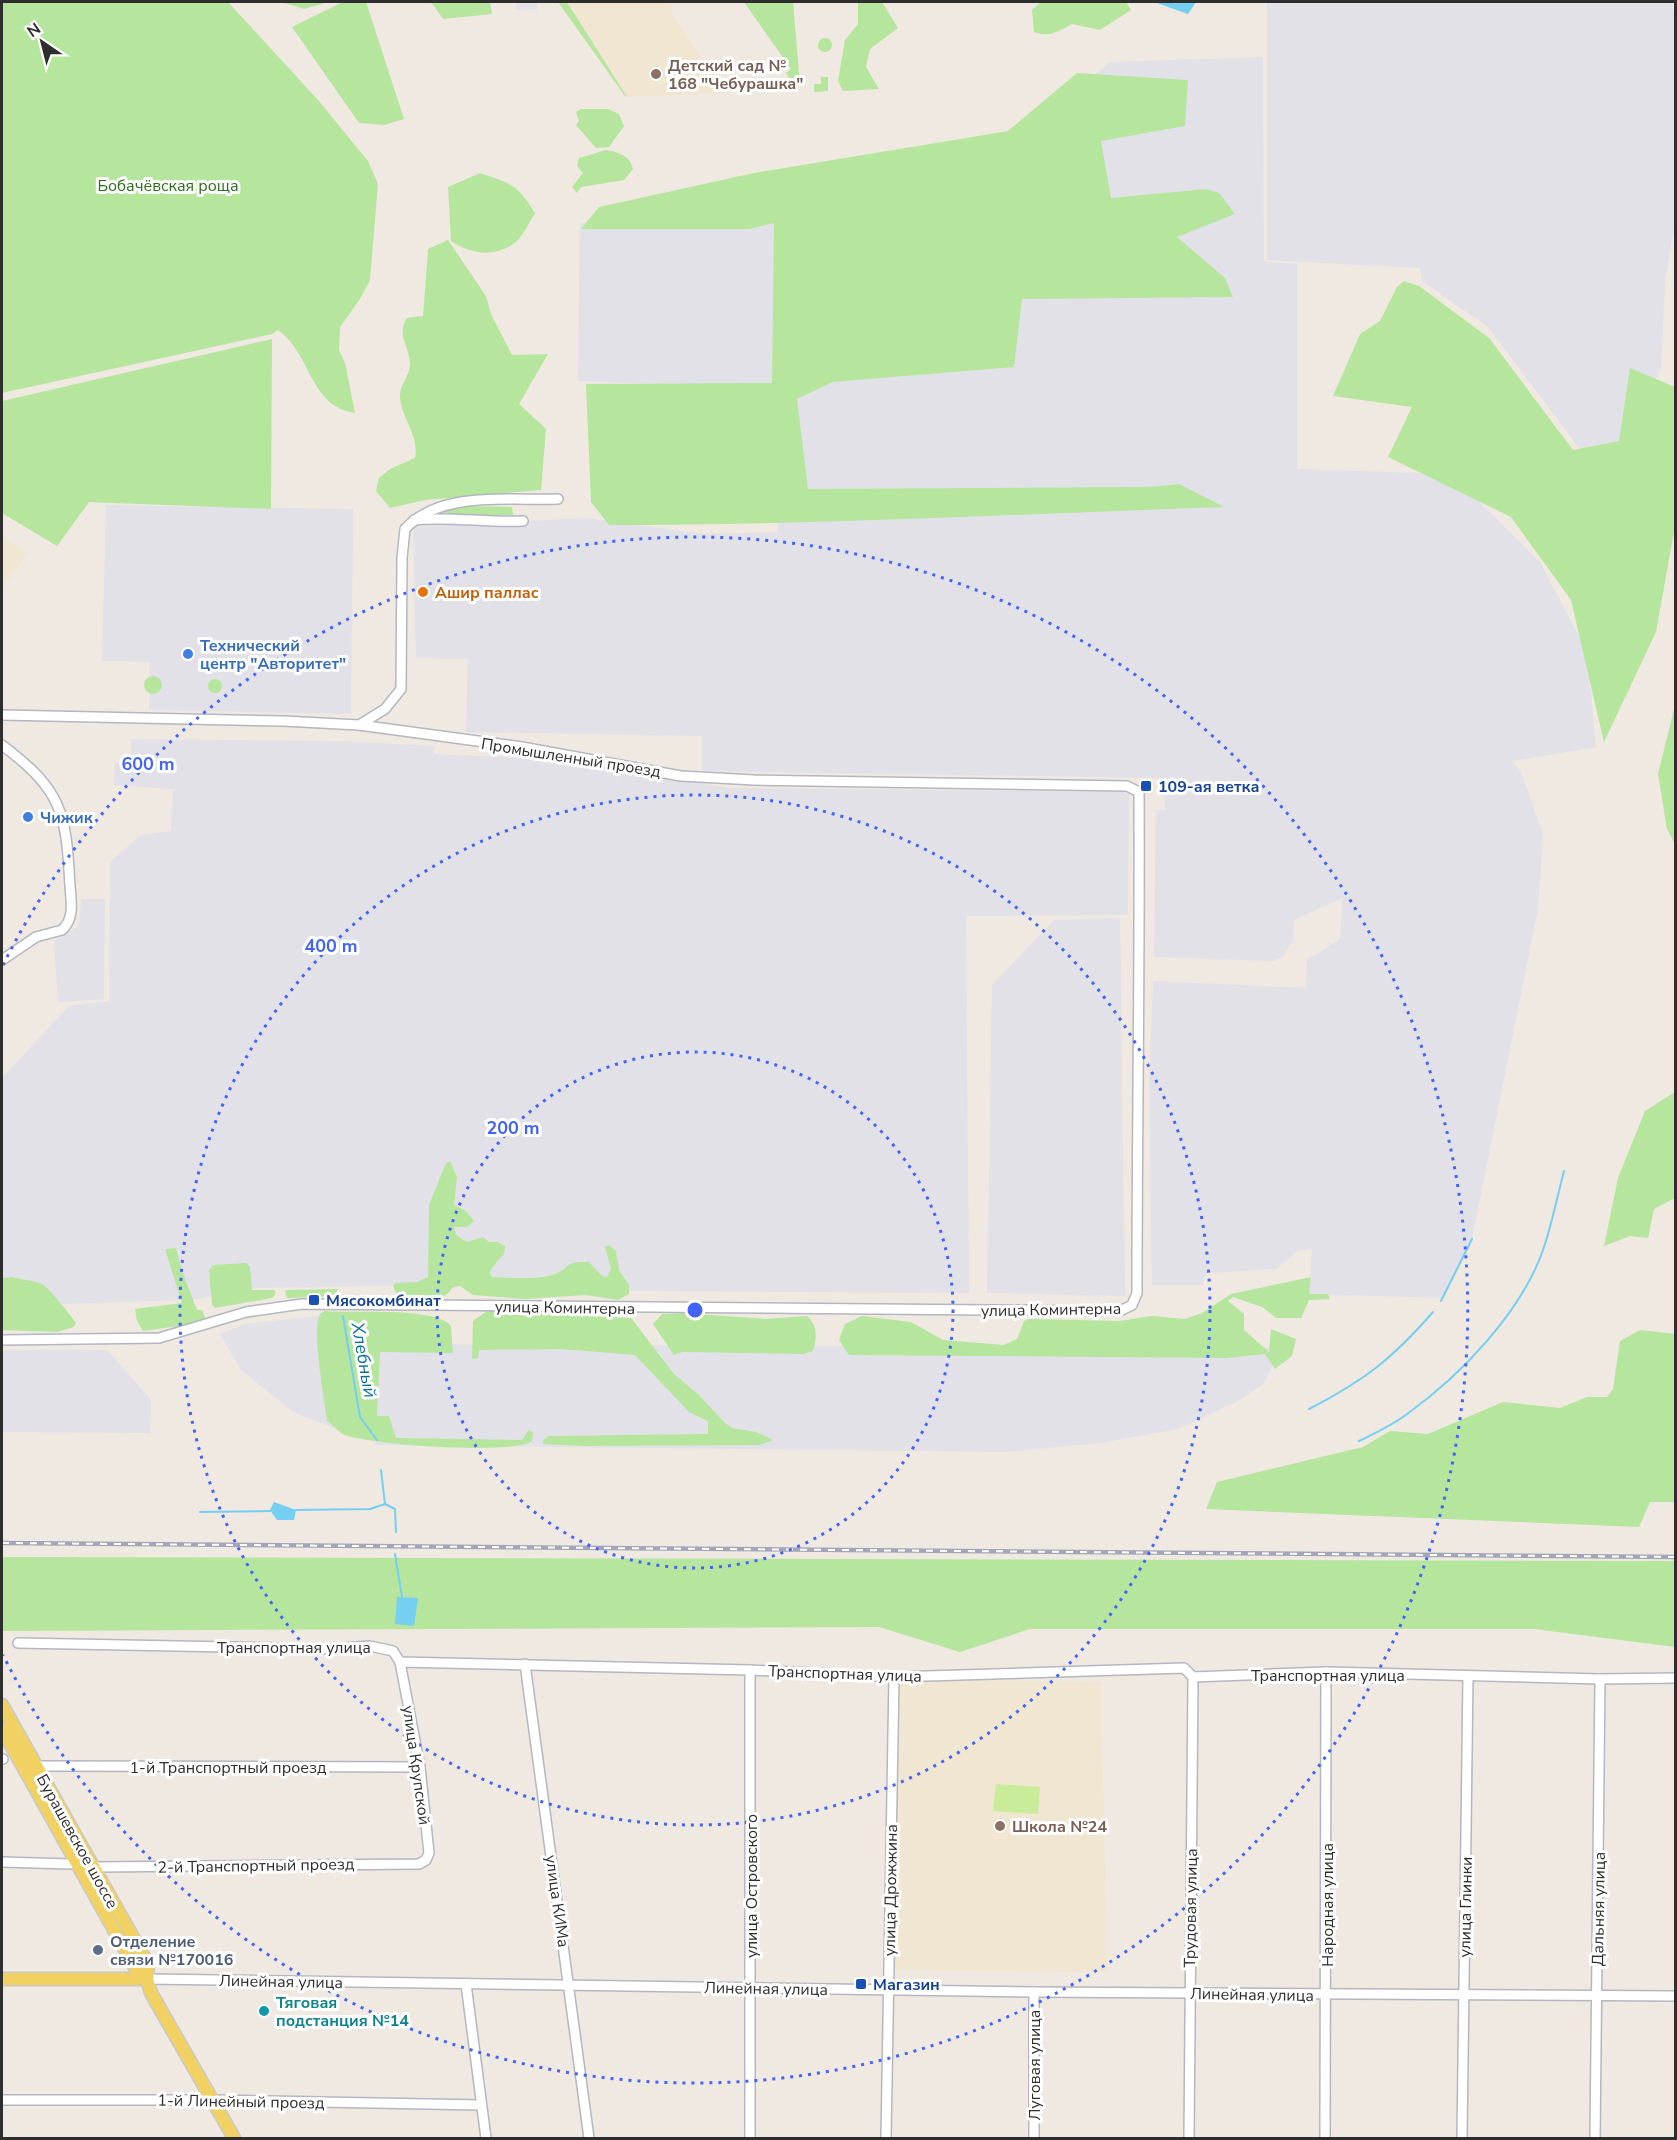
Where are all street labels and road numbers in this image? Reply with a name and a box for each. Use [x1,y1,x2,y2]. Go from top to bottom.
street label: Промышленный проезд [479,733,663,783]
street label: улица Коминтерна [495,1296,635,1320]
street label: улица Коминтерна [981,1298,1121,1322]
street label: Транспортная улица [217,1637,371,1659]
street label: Транспортная улица [768,1660,922,1688]
street label: Транспортная улица [1251,1665,1405,1687]
street label: улица Крупской [397,1704,435,1826]
street label: 1-й Транспортный проезд [130,1757,327,1779]
street label: Бурашевское шоссе [31,1770,123,1913]
street label: улица Островского [741,1814,763,1958]
street label: улица Дрожжина [879,1824,903,1956]
street label: Народная улица [1317,1843,1339,1967]
street label: Трудовая улица [1179,1848,1203,1968]
street label: Дальняя улица [1587,1852,1611,1966]
street label: 2-й Транспортный проезд [157,1853,355,1879]
street label: улица КИМа [540,1853,574,1949]
street label: улица Глинки [1454,1856,1478,1958]
street label: Линейная улица [219,1970,343,1994]
street label: Линейная улица [704,1977,828,2001]
street label: Линейная улица [1190,1983,1314,2007]
street label: Луговая улица [1024,2010,1046,2121]
street label: 1-й Линейный проезд [157,2090,325,2114]

